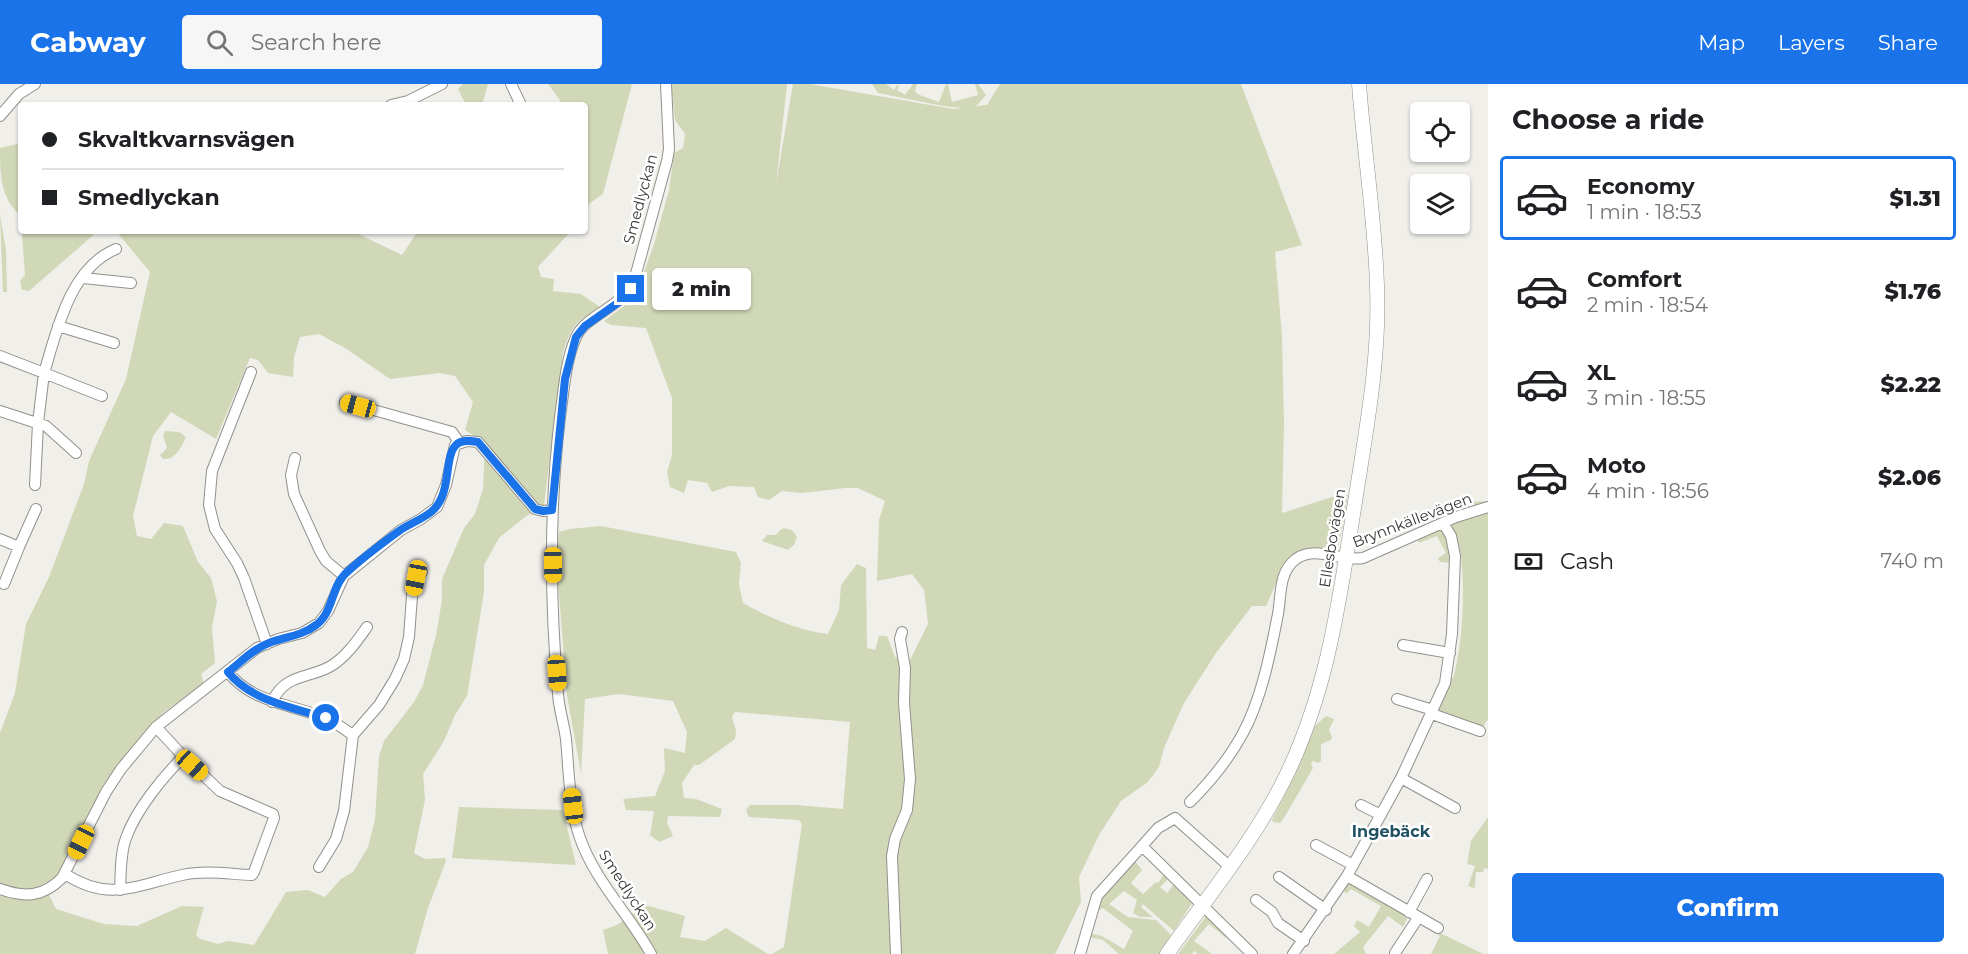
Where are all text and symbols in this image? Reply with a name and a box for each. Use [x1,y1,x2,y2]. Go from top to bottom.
search box [182,15,602,69]
text: Cabway [30,25,146,59]
icon: search [203,26,236,59]
text: Search here [251,29,382,56]
text: Map [1698,30,1745,55]
text: Layers [1778,30,1845,55]
text: Share [1878,30,1938,55]
map controls [1410,102,1470,234]
button: locate [1410,102,1470,162]
text: Choose a ride [1512,103,1704,136]
text: Skvaltkvarnsvägen [78,126,295,153]
street label: Smedlyckan [619,152,661,246]
icon: car [1515,171,1569,225]
text: Economy [1587,173,1695,200]
button: layers [1410,174,1470,234]
text: Smedlyckan [78,184,220,211]
text: $1.31 [1889,185,1941,212]
text: 1 min · 18:53 [1587,200,1702,224]
icon: car [1515,264,1569,318]
text: Comfort [1587,266,1682,293]
callout: 2 min [652,268,751,310]
route end [617,275,644,302]
text: 2 min [672,277,731,301]
text: $1.76 [1885,278,1941,305]
text: 2 min · 18:54 [1587,293,1708,317]
icon: car [1515,357,1569,411]
text: XL [1587,359,1616,386]
text: $2.22 [1881,371,1941,398]
text: 3 min · 18:55 [1587,386,1706,410]
car [338,393,378,419]
icon: car [1515,450,1569,504]
text: Moto [1587,452,1646,479]
text: $2.06 [1878,464,1941,491]
text: 4 min · 18:56 [1587,479,1709,503]
street label: Ellesbovägen [1315,487,1349,589]
street label: Brynnkällevägen [1350,488,1474,552]
icon: cash [1512,545,1545,578]
car [544,547,562,583]
text: Cash [1560,548,1614,575]
text: 740 m [1881,549,1944,573]
car [404,559,428,597]
car [547,654,567,692]
route start [312,704,339,731]
car [173,746,211,784]
car [562,787,584,825]
car [65,822,97,862]
district label: Ingebäck [1352,822,1431,841]
street label: Smedlyckan [595,846,661,934]
button: Confirm [1512,873,1944,942]

